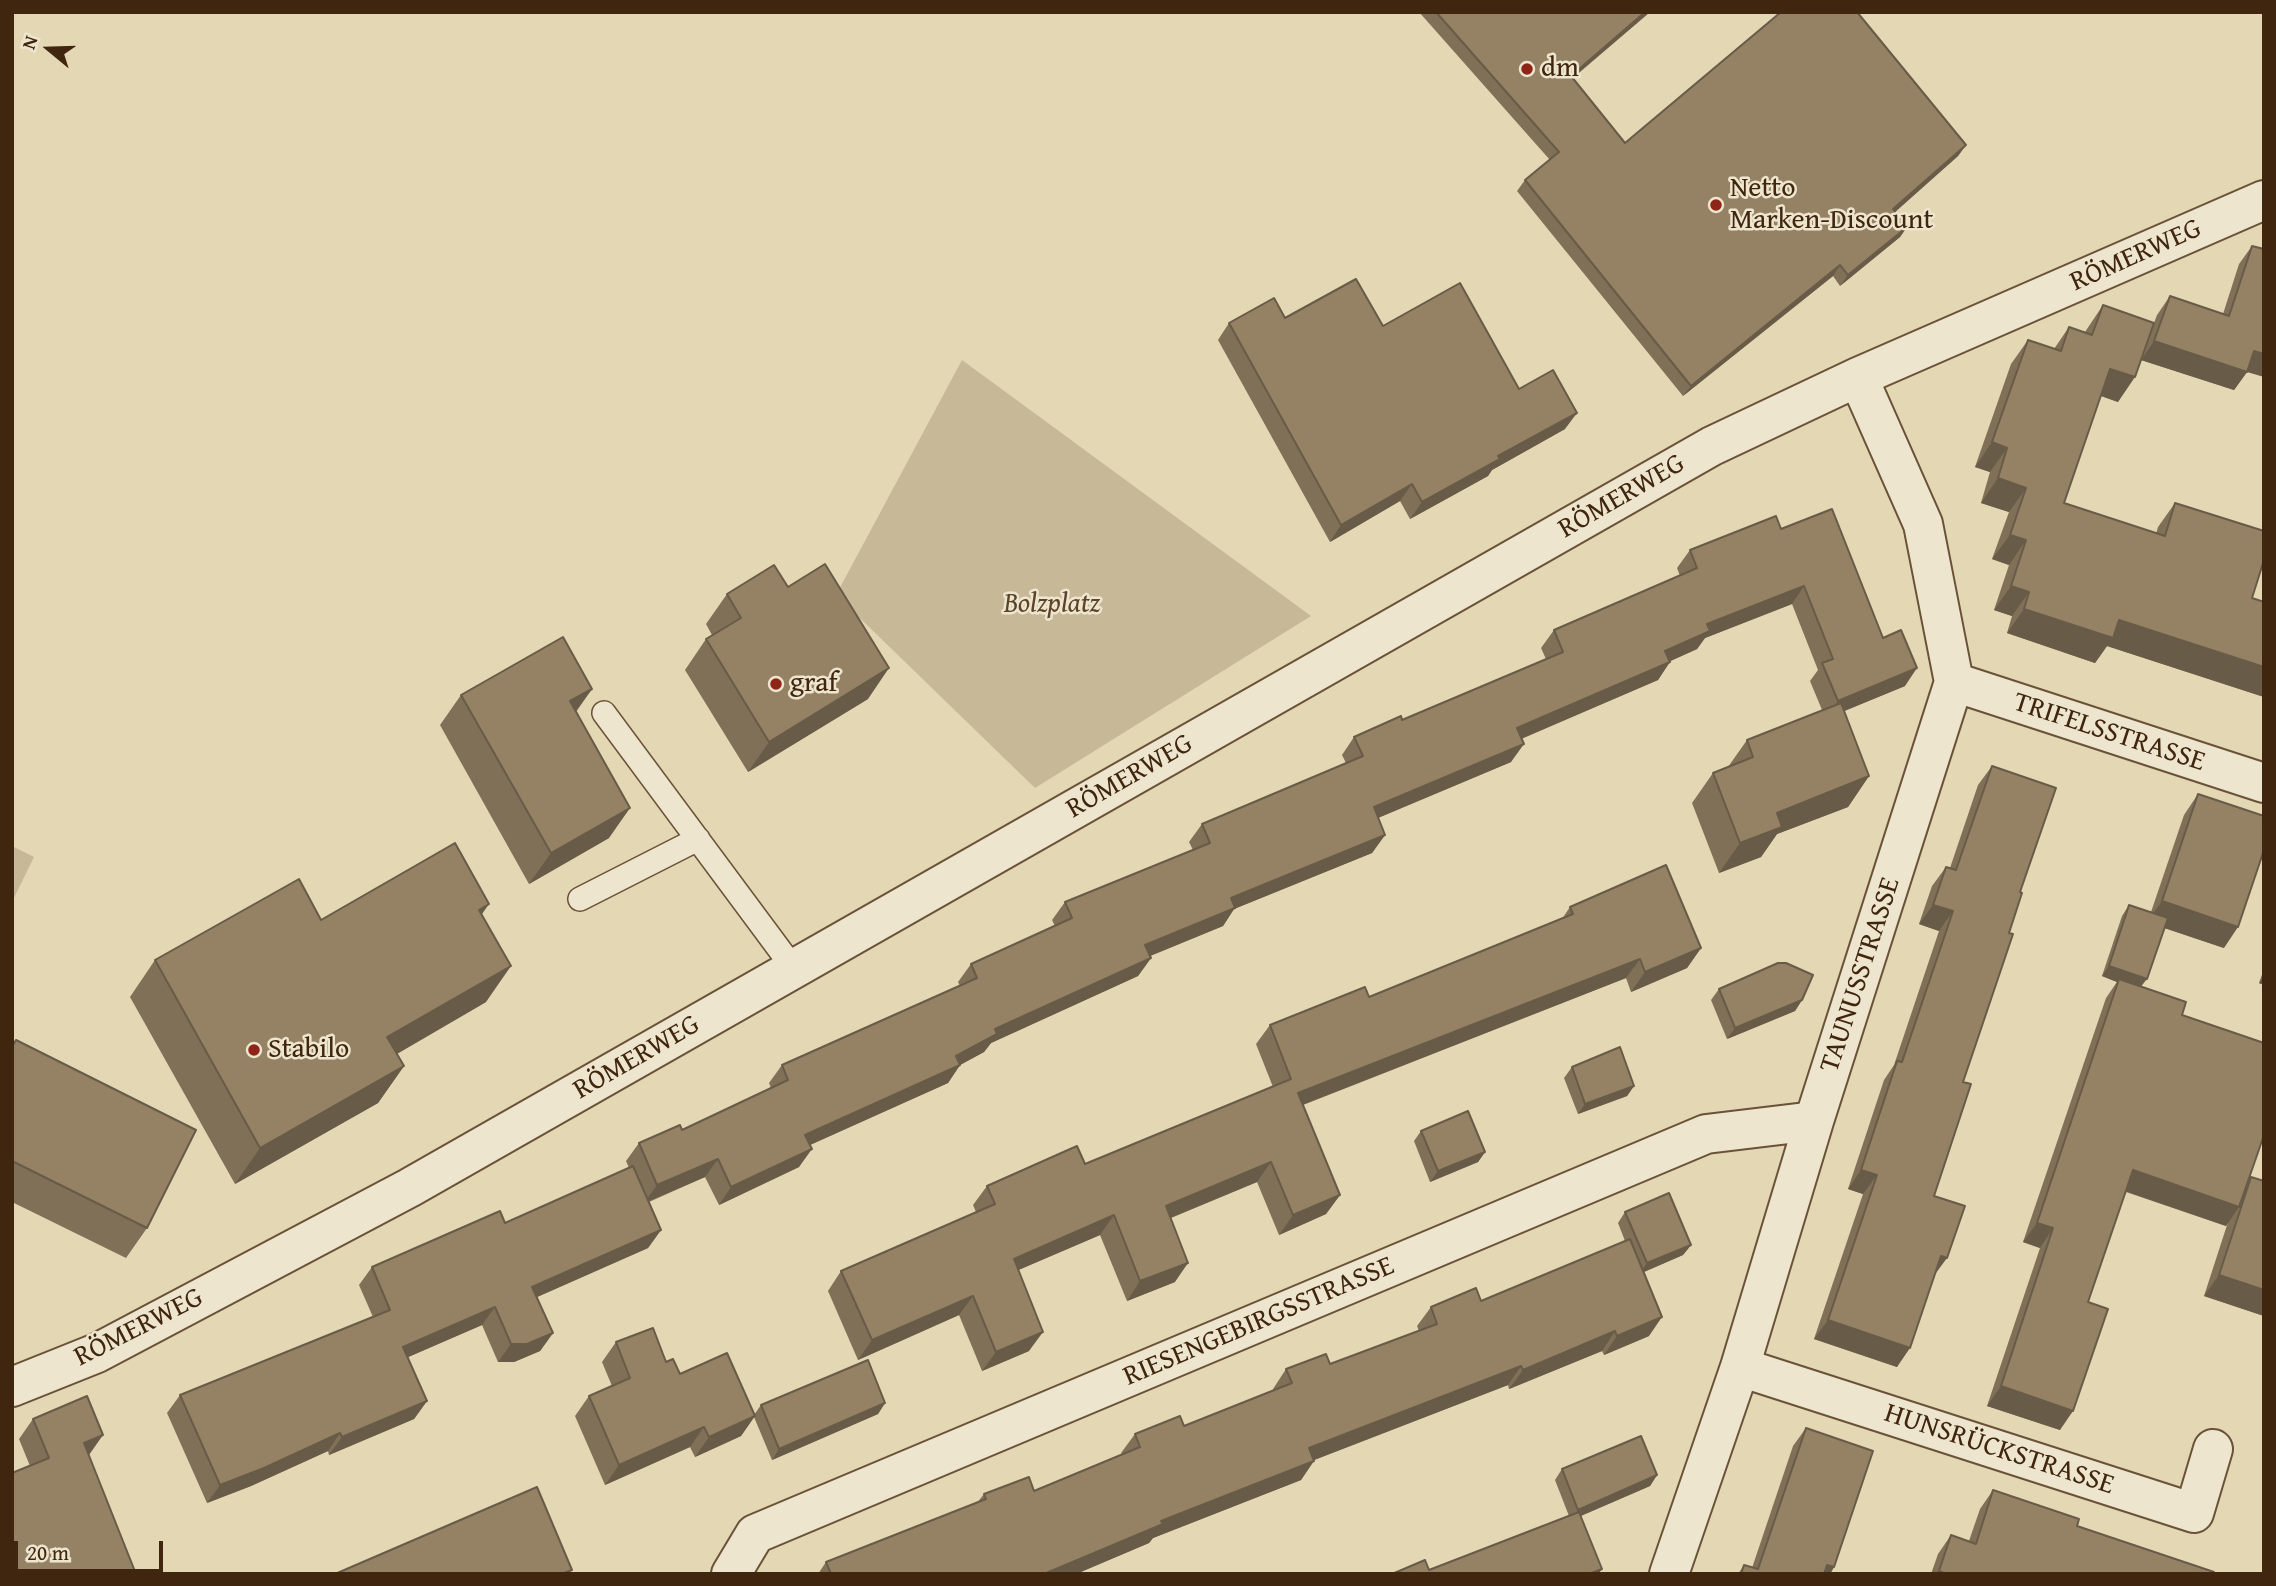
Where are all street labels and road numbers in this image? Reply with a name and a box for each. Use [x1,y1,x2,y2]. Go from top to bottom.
street label: RÖMERWEG [2065,212,2207,300]
street label: RÖMERWEG [1553,447,1691,547]
street label: TRIFELSSTRASSE [2009,686,2209,780]
street label: RÖMERWEG [1061,727,1199,827]
street label: TAUNUSSTRASSE [1814,873,1908,1077]
street label: RÖMERWEG [568,1008,706,1108]
street label: RIESENGEBIRGSSTRASSE [1119,1250,1399,1394]
street label: RÖMERWEG [69,1281,209,1375]
street label: HUNSRÜCKSTRASSE [1880,1397,2118,1503]

